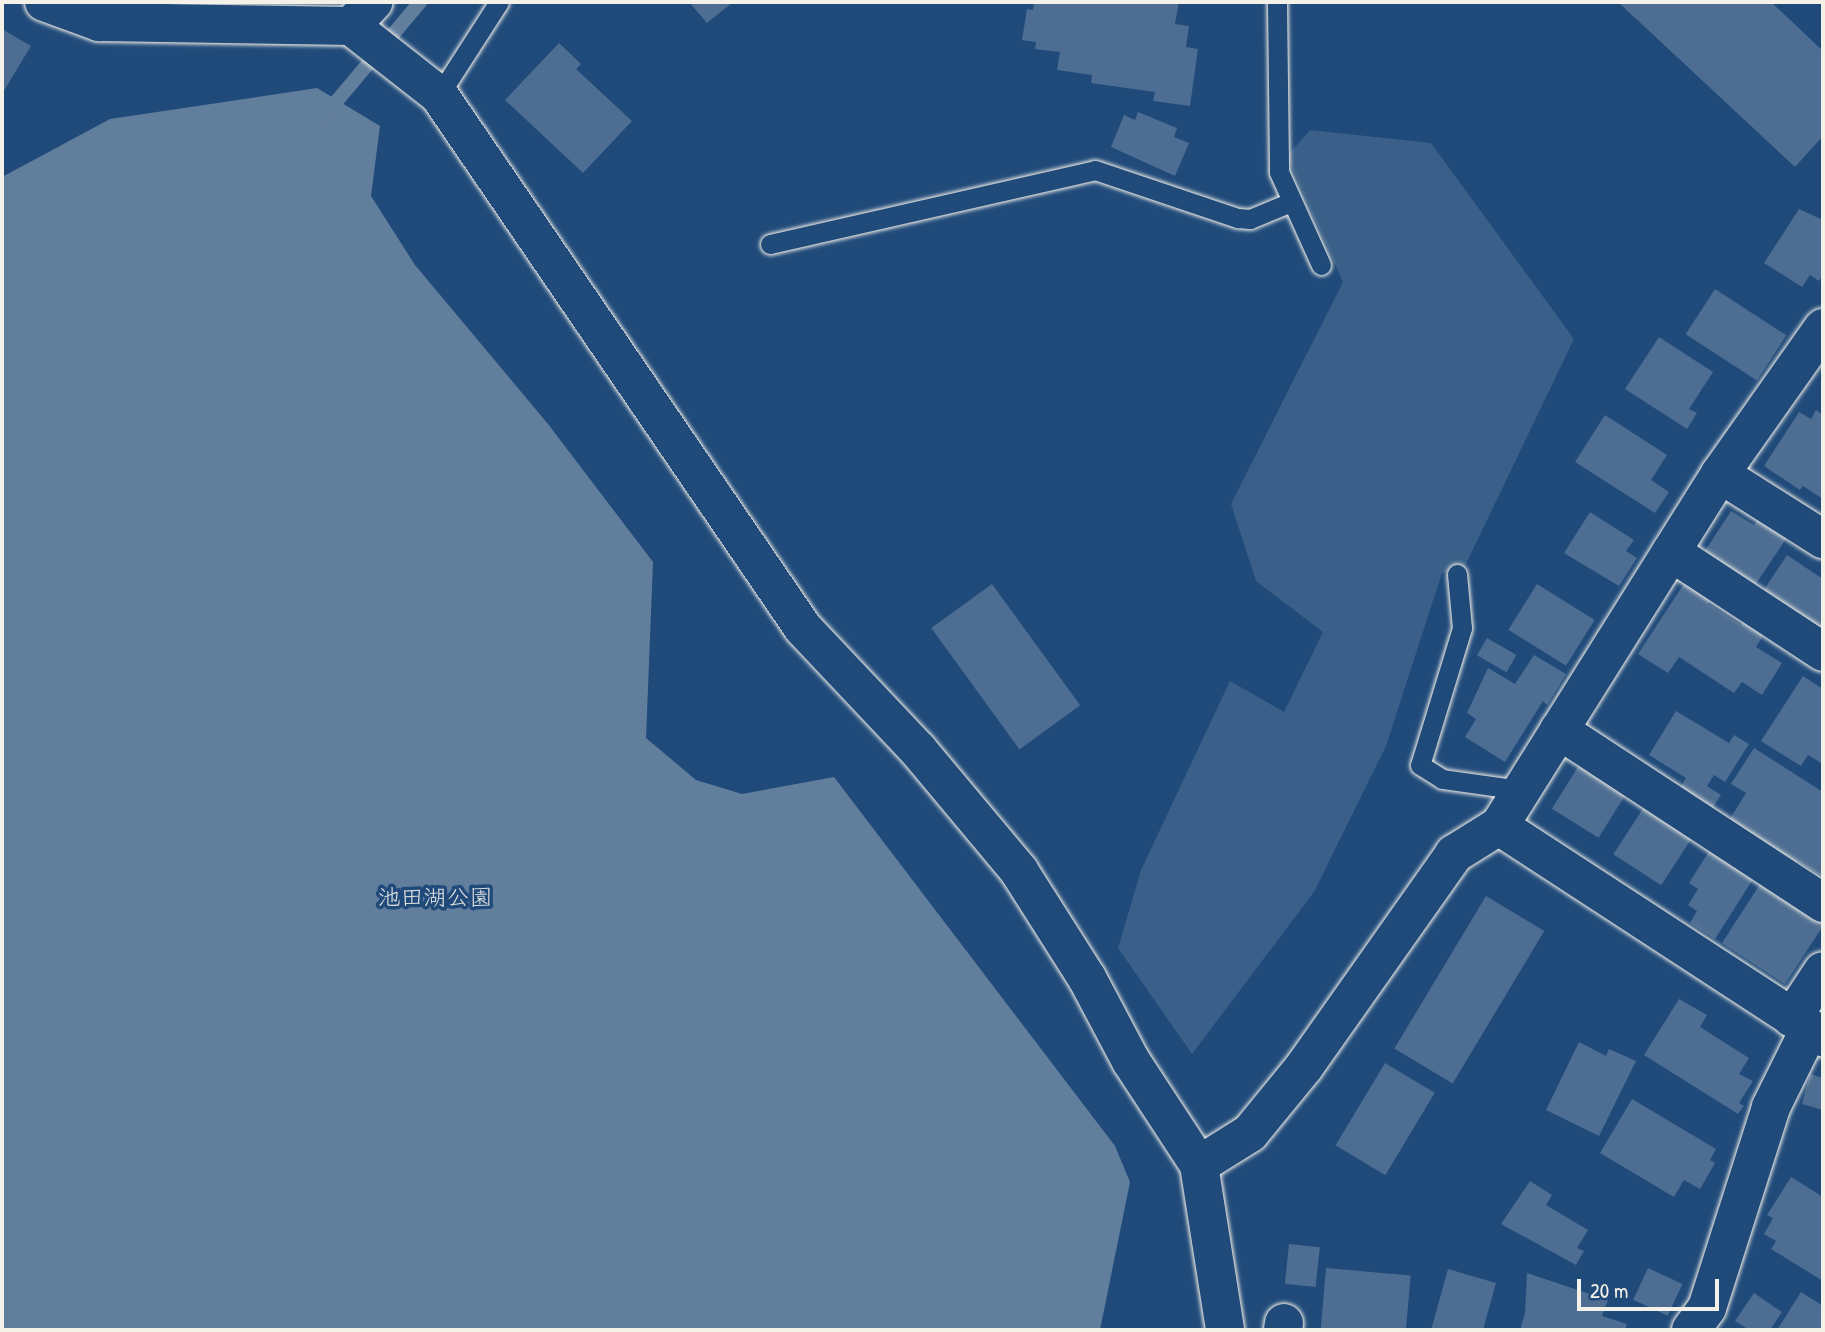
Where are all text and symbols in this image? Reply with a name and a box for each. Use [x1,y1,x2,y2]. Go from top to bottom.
park label: 池田湖公園 [378,883,492,911]
scale bar [1580,1266,1722,1310]
text: 20 m [1590,1276,1628,1305]

